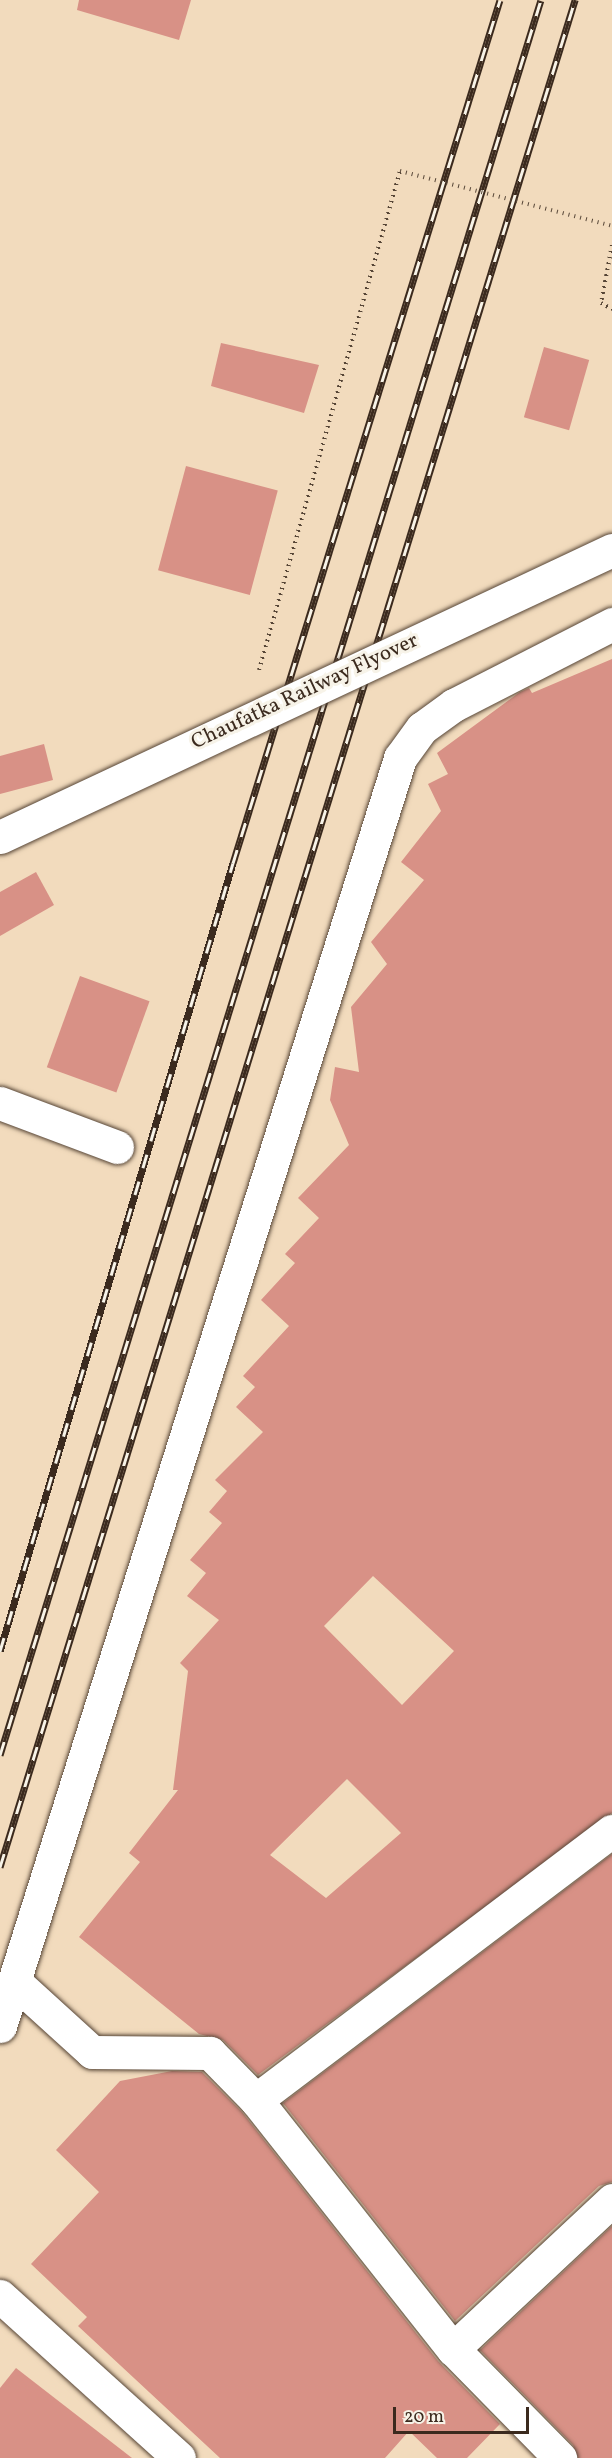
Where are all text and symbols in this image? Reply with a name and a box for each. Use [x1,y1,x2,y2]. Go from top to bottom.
street label: Chaufatka Railway Flyover [187,628,423,756]
scale bar [396,2395,532,2433]
text: 20 m [404,2405,444,2430]

